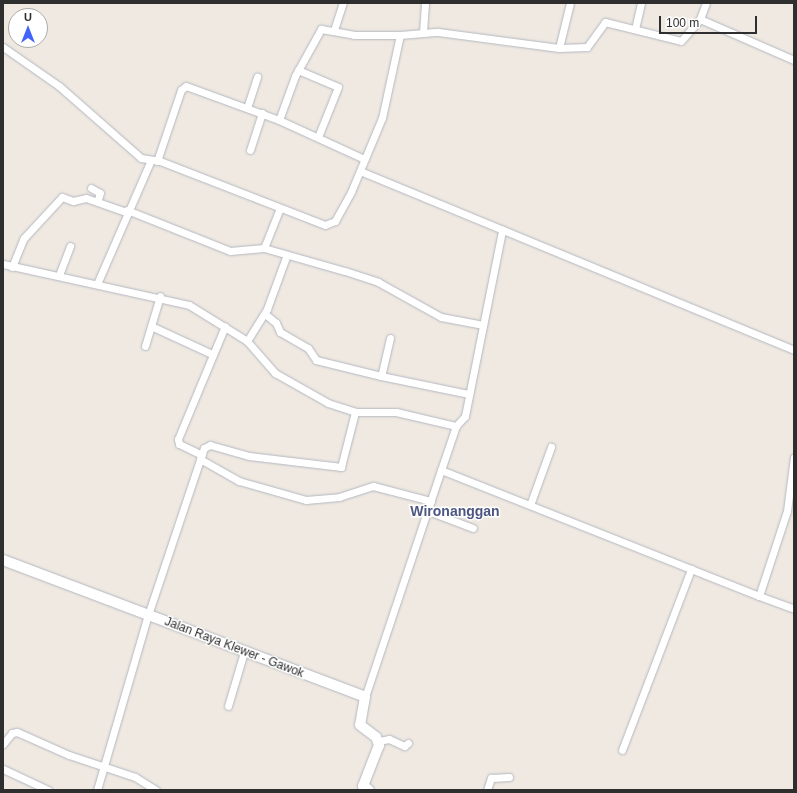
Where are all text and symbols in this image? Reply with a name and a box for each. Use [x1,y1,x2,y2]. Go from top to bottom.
north arrow [8,8,48,48]
scale bar [661,8,759,34]
text: U [24,11,32,23]
text: 100 m [666,16,699,30]
district label: Wironanggan [410,503,500,519]
street label: Jalan Raya Klewer - Gawok [162,615,306,681]

